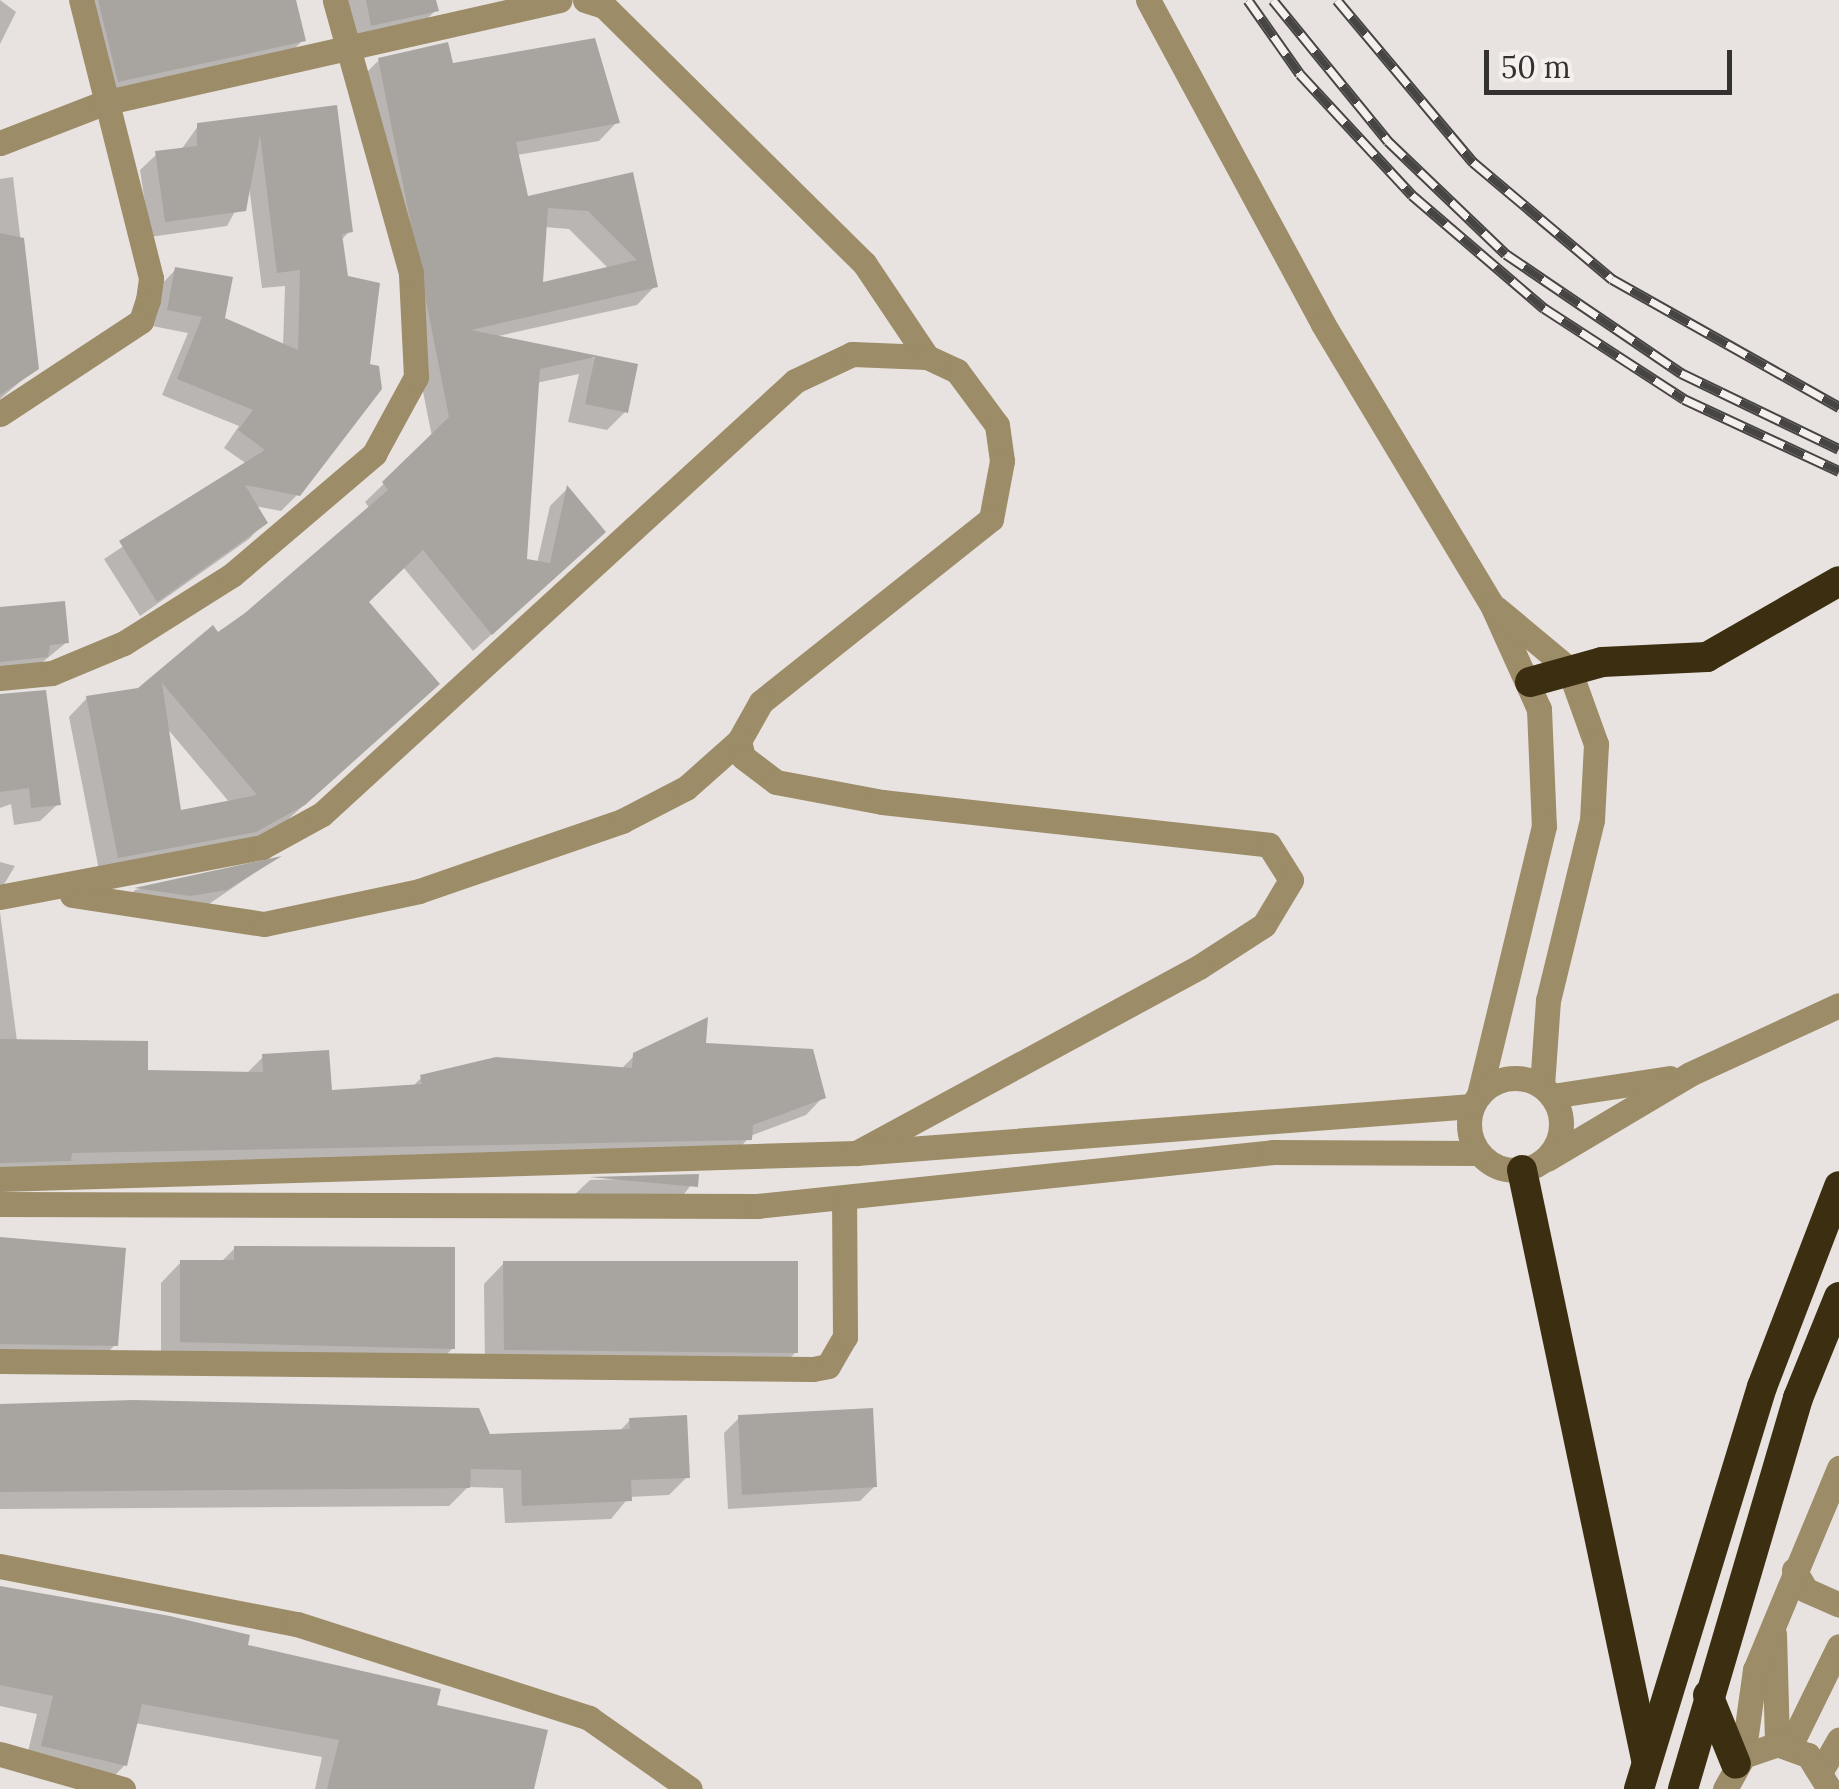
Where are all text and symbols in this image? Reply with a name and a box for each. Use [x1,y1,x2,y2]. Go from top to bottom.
scale bar [1489,30,1736,92]
text: 50 m [1501,48,1571,86]

